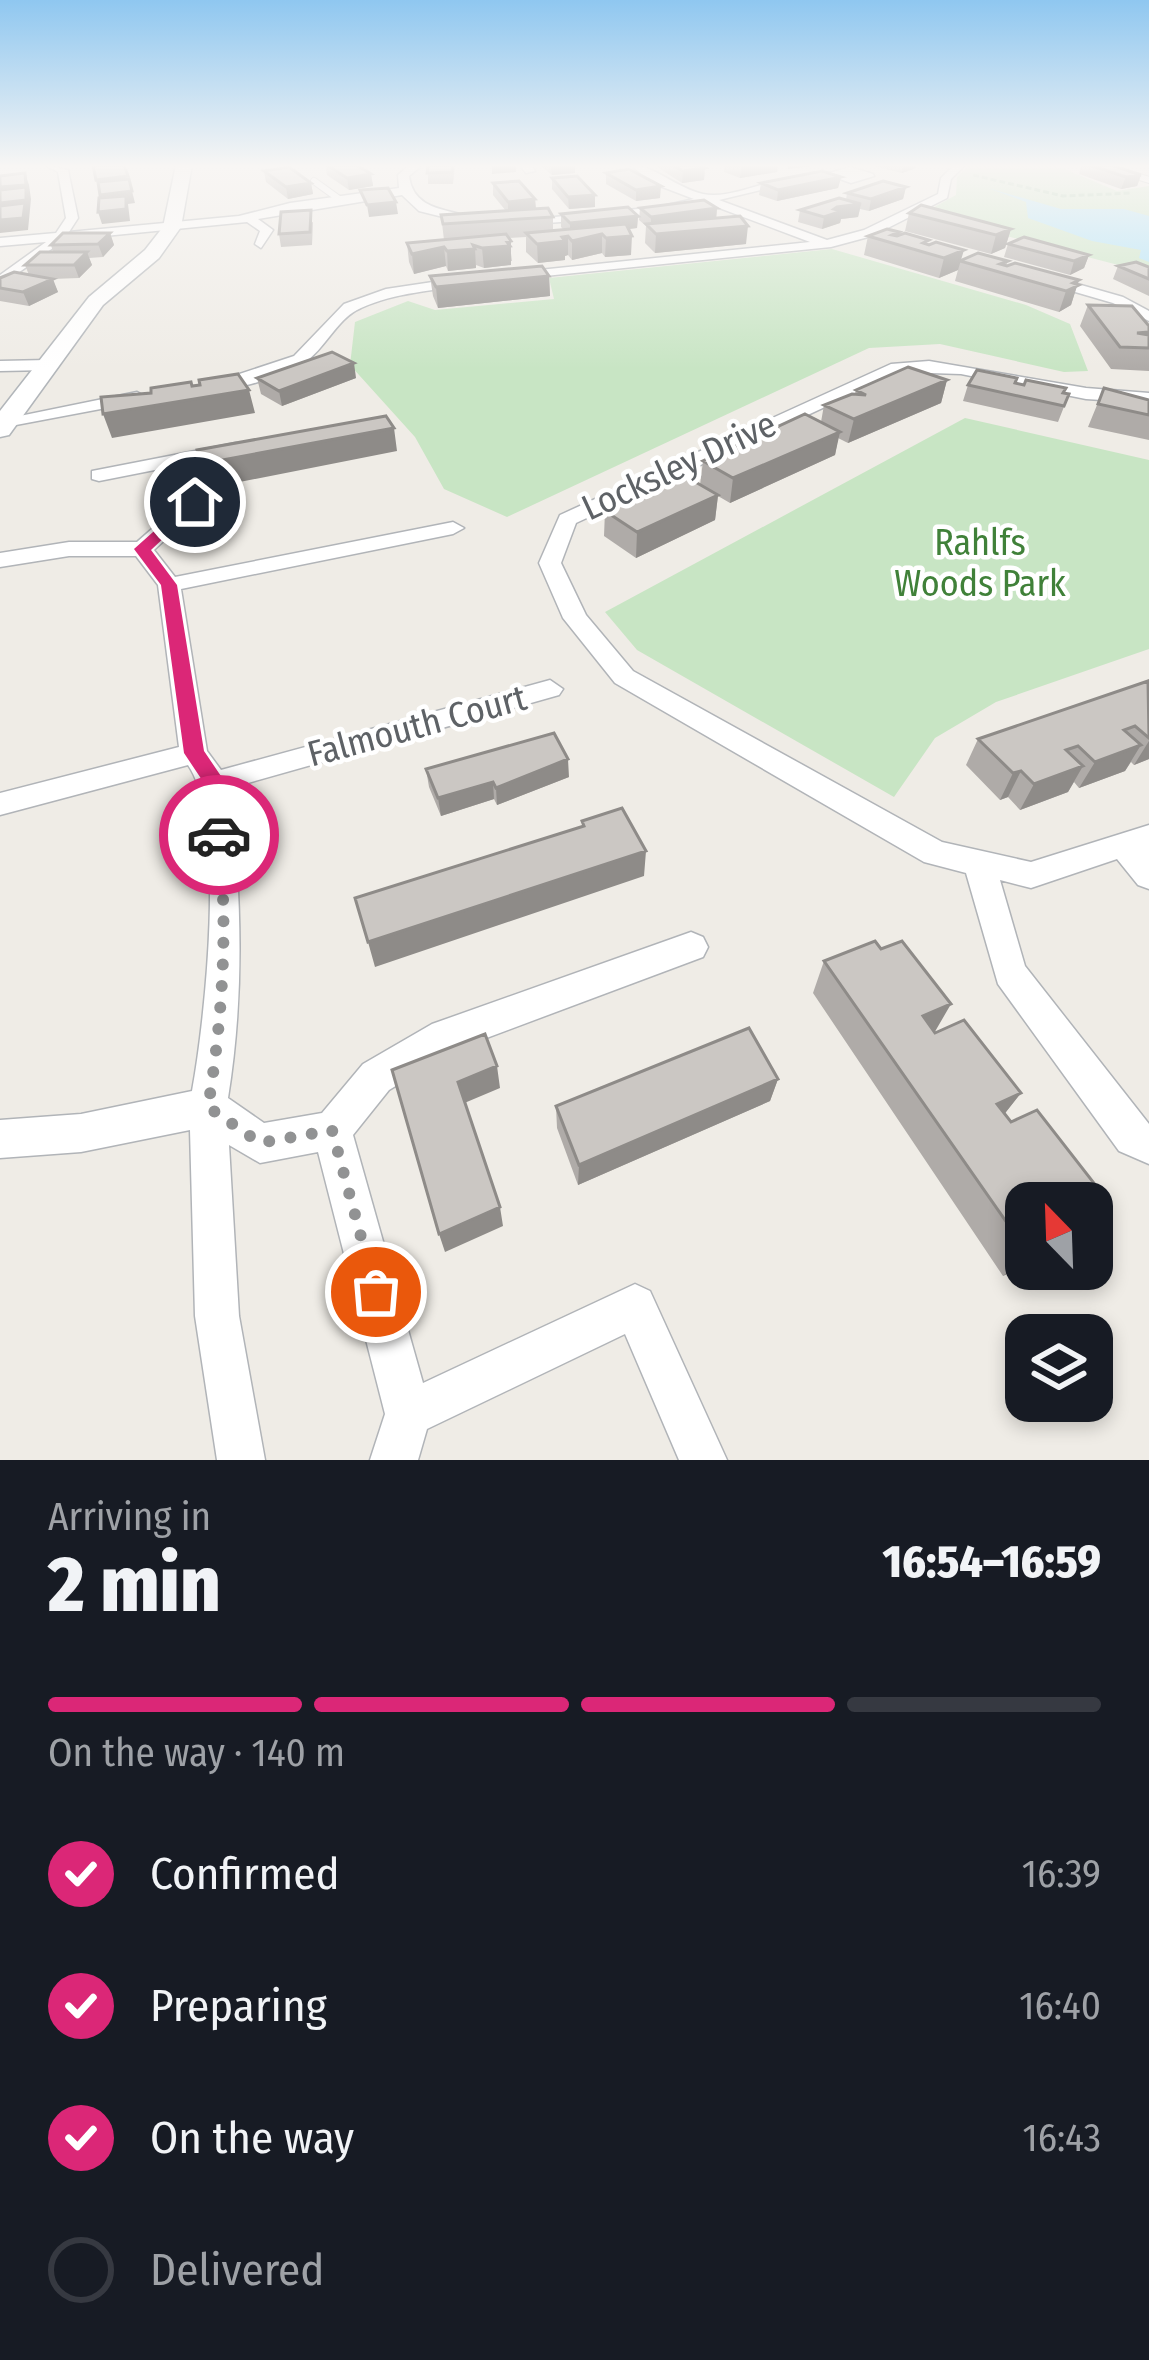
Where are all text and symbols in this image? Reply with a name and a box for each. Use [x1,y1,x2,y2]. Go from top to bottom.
street label: Locksley Drive [575,402,783,530]
pin [144,451,246,553]
icon: home [162,469,228,535]
park label: Rahlfs Woods Park [894,521,1066,606]
street label: Falmouth Court [303,676,531,776]
courier [159,775,279,895]
icon: car [186,802,252,868]
north arrow [1005,1182,1113,1290]
map controls [1005,1182,1113,1422]
pin [325,1241,427,1343]
icon: bag [343,1259,409,1325]
button: layers [1005,1314,1113,1422]
text: Arriving in [48,1494,211,1540]
text: 16:54–16:59 [883,1535,1101,1589]
text: 2 min [48,1538,221,1632]
text: On the way · 140 m [48,1730,345,1776]
icon: check [48,1841,114,1907]
text: Confirmed [150,1847,340,1901]
text: 16:39 [1022,1851,1101,1897]
icon: check [48,1973,114,2039]
text: Preparing [150,1979,327,2033]
text: 16:40 [1019,1983,1101,2029]
icon: check [48,2105,114,2171]
text: On the way [150,2111,354,2165]
text: 16:43 [1022,2115,1101,2161]
text: Delivered [150,2243,324,2297]

